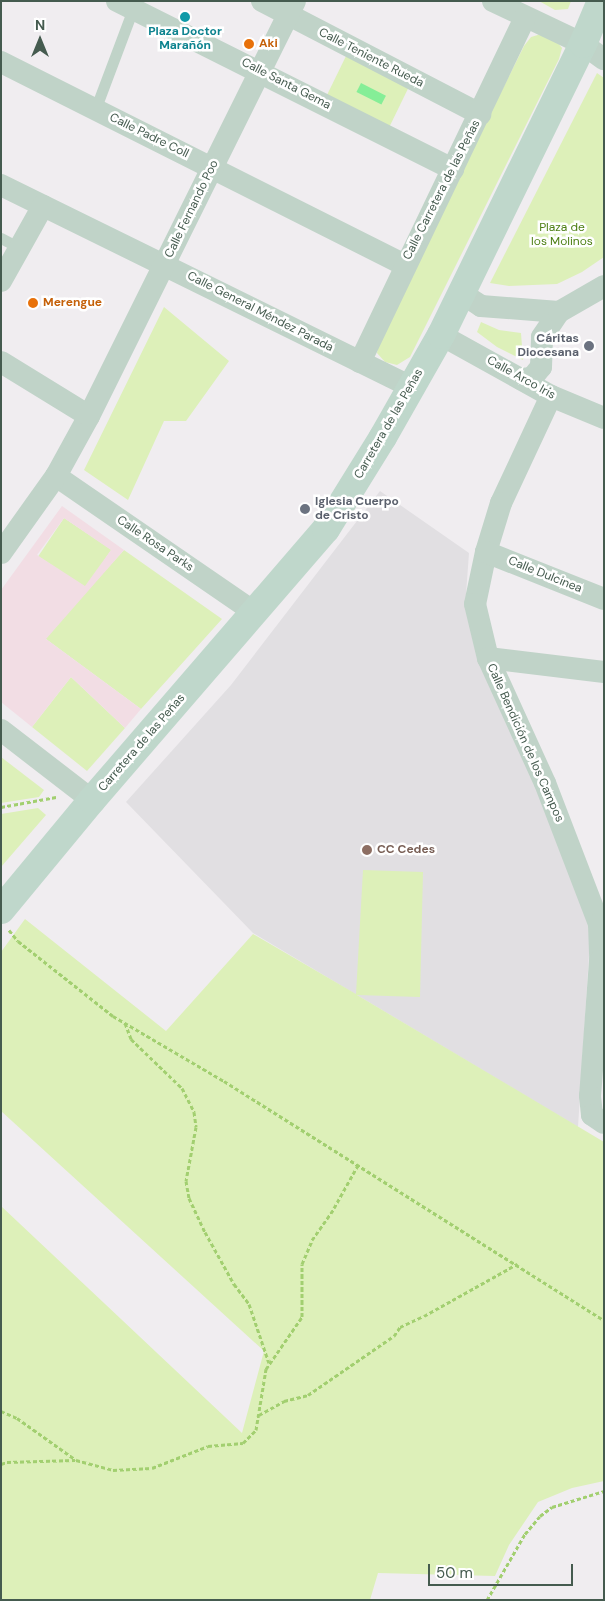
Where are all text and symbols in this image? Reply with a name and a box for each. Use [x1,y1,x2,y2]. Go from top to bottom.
marker: Plaza Doctor Marañón [179,11,191,23]
north arrow [15,15,65,65]
text: N [35,16,45,34]
place label: Plaza Doctor Marañón [148,25,222,53]
street label: Calle Teniente Rueda [316,25,426,91]
place label: Aki [259,37,278,51]
marker: Aki [243,38,255,50]
street label: Calle Santa Gema [239,55,333,113]
street label: Calle Padre Coll [107,111,191,161]
street label: Calle Carretera de las Peñas [400,118,484,262]
street label: Calle Fernando Poo [162,158,222,260]
park label: Plaza de los Molinos [531,221,593,249]
street label: Calle General Méndez Parada [185,269,335,355]
place label: Merengue [43,296,102,310]
marker: Merengue [27,297,39,309]
place label: Cáritas Diocesana [518,332,579,360]
marker: Cáritas Diocesana [583,340,595,352]
street label: Calle Arco Iris [484,353,558,403]
street label: Carretera de las Peñas [352,366,426,482]
place label: Iglesia Cuerpo de Cristo [315,495,399,523]
marker: Iglesia Cuerpo de Cristo [299,503,311,515]
street label: Calle Rosa Parks [114,513,196,575]
street label: Calle Dulcinea [506,554,584,596]
street label: Calle Bendición de los Campos [483,662,567,824]
street label: Carretera de las Peñas [96,691,188,795]
place label: CC Cedes [377,843,435,857]
marker: CC Cedes [361,844,373,856]
scale bar [430,1554,575,1586]
text: 50 m [436,1563,473,1583]

